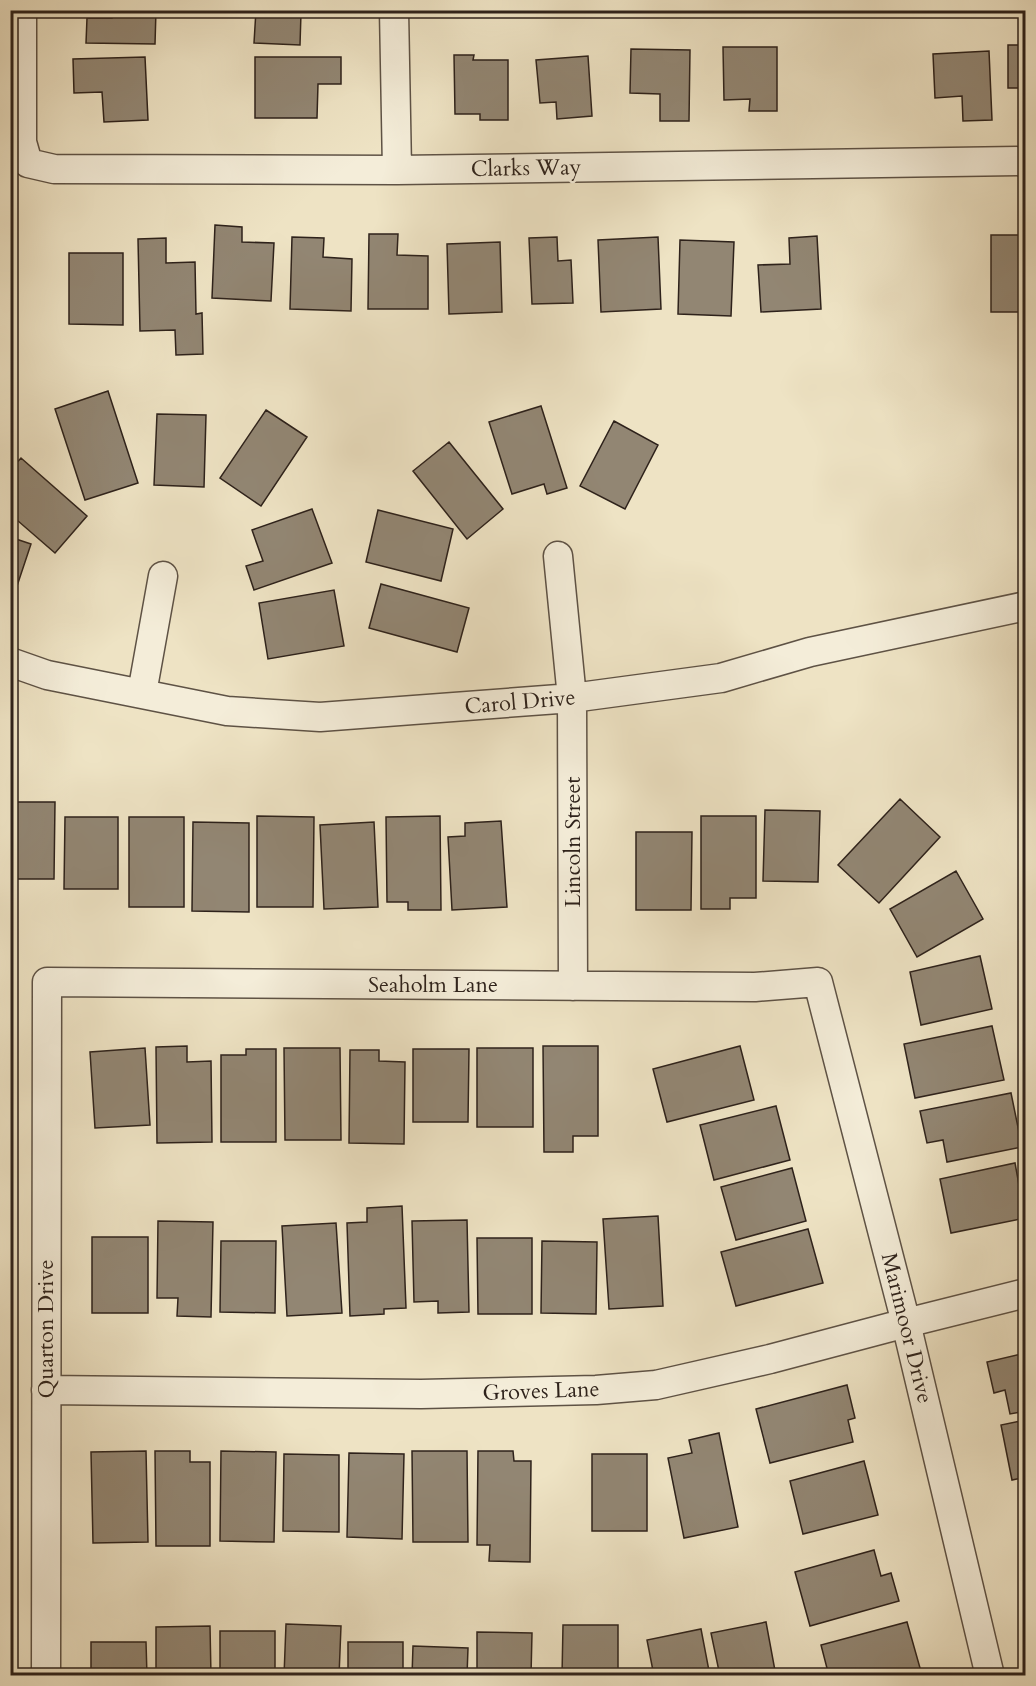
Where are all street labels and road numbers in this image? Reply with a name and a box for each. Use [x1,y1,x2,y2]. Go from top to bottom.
street label: Clarks Way [471,152,582,184]
street label: Carol Drive [463,682,577,722]
street label: Lincoln Street [558,777,588,907]
street label: Seaholm Lane [368,970,498,1000]
street label: Marimoor Drive [874,1250,940,1406]
street label: Quarton Drive [31,1259,61,1399]
street label: Groves Lane [482,1374,600,1408]

